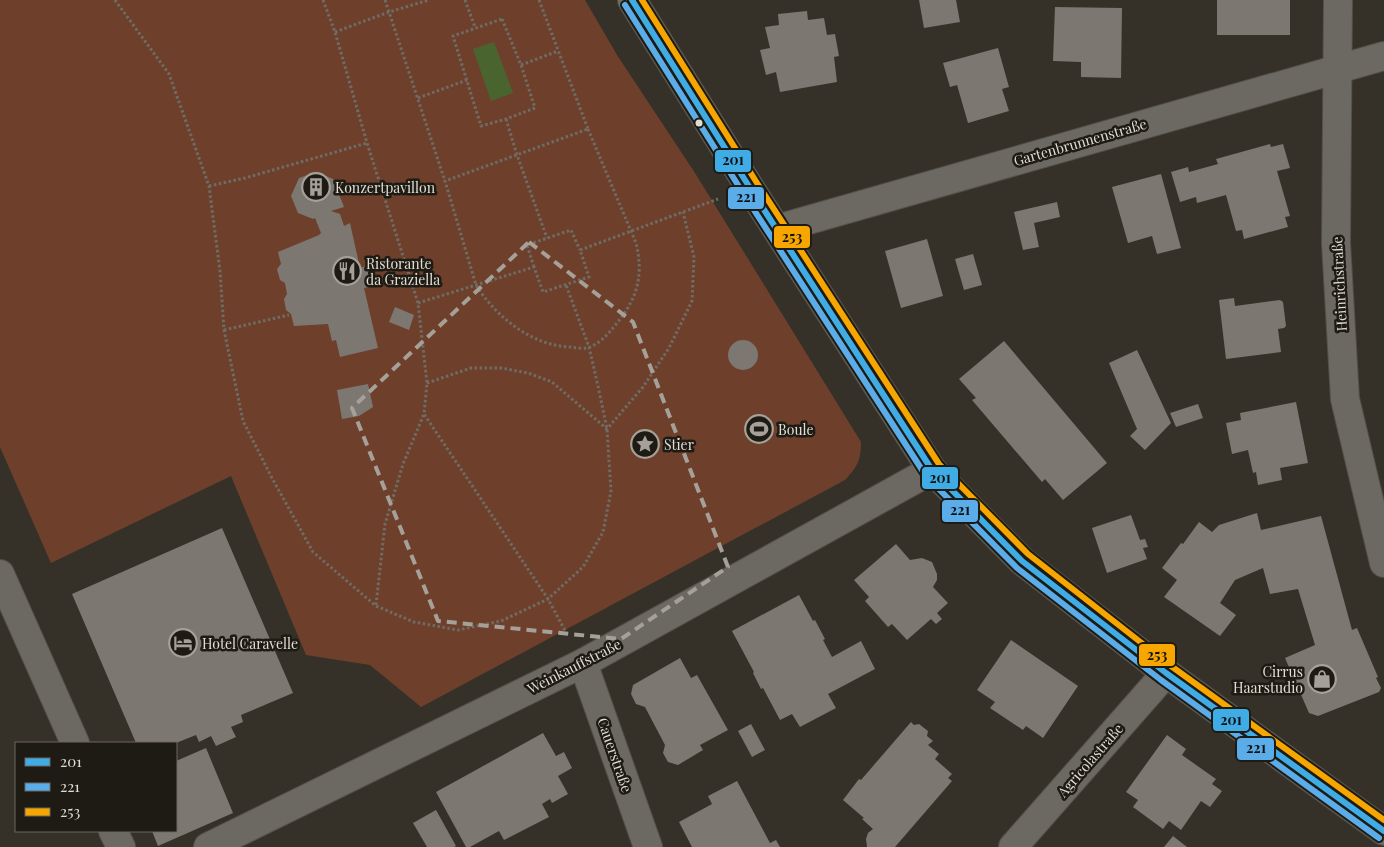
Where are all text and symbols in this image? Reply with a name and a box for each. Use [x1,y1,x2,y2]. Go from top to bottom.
street label: Gartenbrunnenstraße [1011,114,1149,170]
unlabelled marker [694,118,704,128]
line badge: 201 [714,149,752,173]
text: 201 [722,150,744,169]
building icon: Konzertpavillon [301,172,331,202]
place label: Konzertpavillon [335,178,436,197]
line badge: 221 [727,186,765,210]
text: 221 [736,187,756,206]
line badge: 253 [773,225,811,249]
text: 253 [782,227,802,246]
street label: Heinrichstraße [1327,236,1351,332]
place label: Ristorante da Graziella [366,254,440,289]
restaurant icon: Ristorante da Graziella [332,256,362,286]
sports icon: Boule [744,414,774,444]
place label: Boule [778,420,813,439]
place icon: Stier [630,429,660,459]
place label: Stier [664,435,695,454]
line badge: 201 [921,466,959,490]
text: 201 [929,468,951,487]
line badge: 221 [941,499,979,523]
text: 221 [950,500,970,519]
hotel icon: Hotel Caravelle [168,628,198,658]
place label: Hotel Caravelle [202,634,298,653]
street label: Weinkauffstraße [523,634,624,698]
line badge: 253 [1138,643,1176,667]
text: 253 [1147,645,1167,664]
place label: Cirrus Haarstudio [1233,662,1303,697]
shop icon: Cirrus Haarstudio [1307,664,1337,694]
line badge: 201 [1212,708,1250,732]
text: 201 [1220,710,1242,729]
street label: Cauerstraße [593,715,637,795]
street label: Agricolastraße [1052,719,1127,802]
line badge: 221 [1236,737,1275,761]
text: 221 [1246,738,1266,757]
legend [15,742,178,832]
text: 201 [60,751,82,771]
text: 221 [60,776,80,796]
text: 253 [60,801,80,821]

